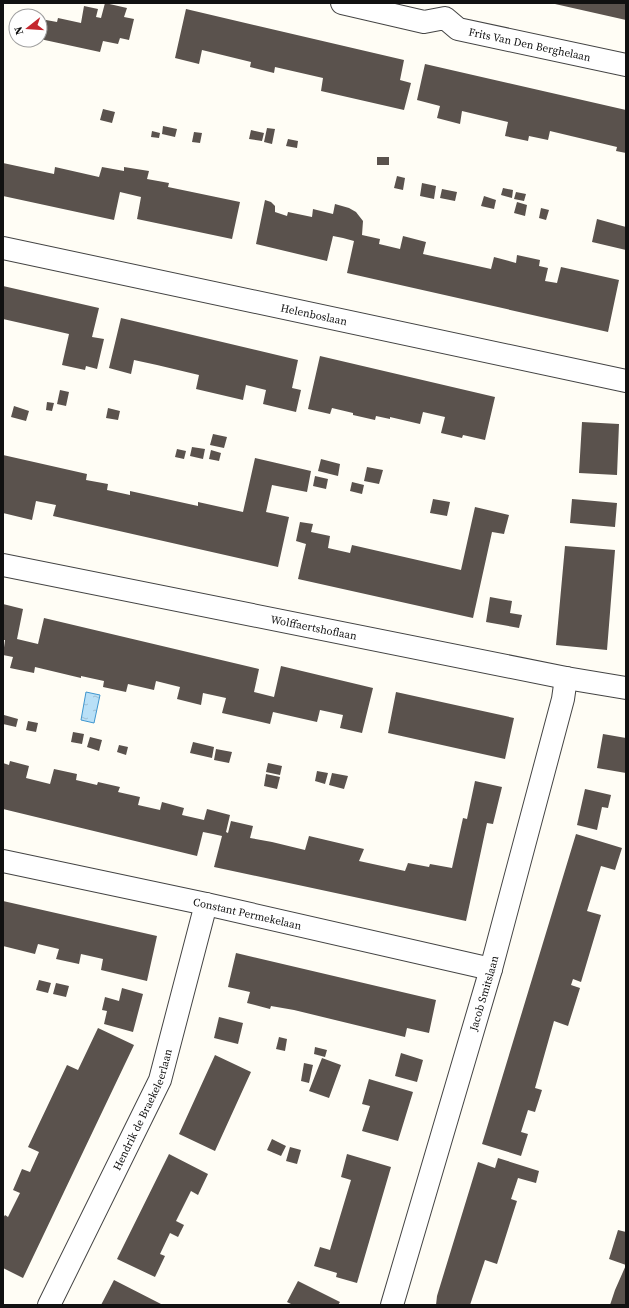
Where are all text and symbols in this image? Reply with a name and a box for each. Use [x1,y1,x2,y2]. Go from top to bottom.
north arrow [8,8,48,48]
street label: Frits Van Den Berghelaan [467,24,592,65]
text: N [11,25,27,37]
street label: Helenboslaan [279,300,349,329]
street label: Wolffaertshoflaan [269,612,359,644]
street label: Constant Permekelaan [192,894,303,934]
street label: Jacob Smitslaan [466,954,502,1034]
street label: Hendrik de Braekeleerlaan [110,1047,176,1173]

